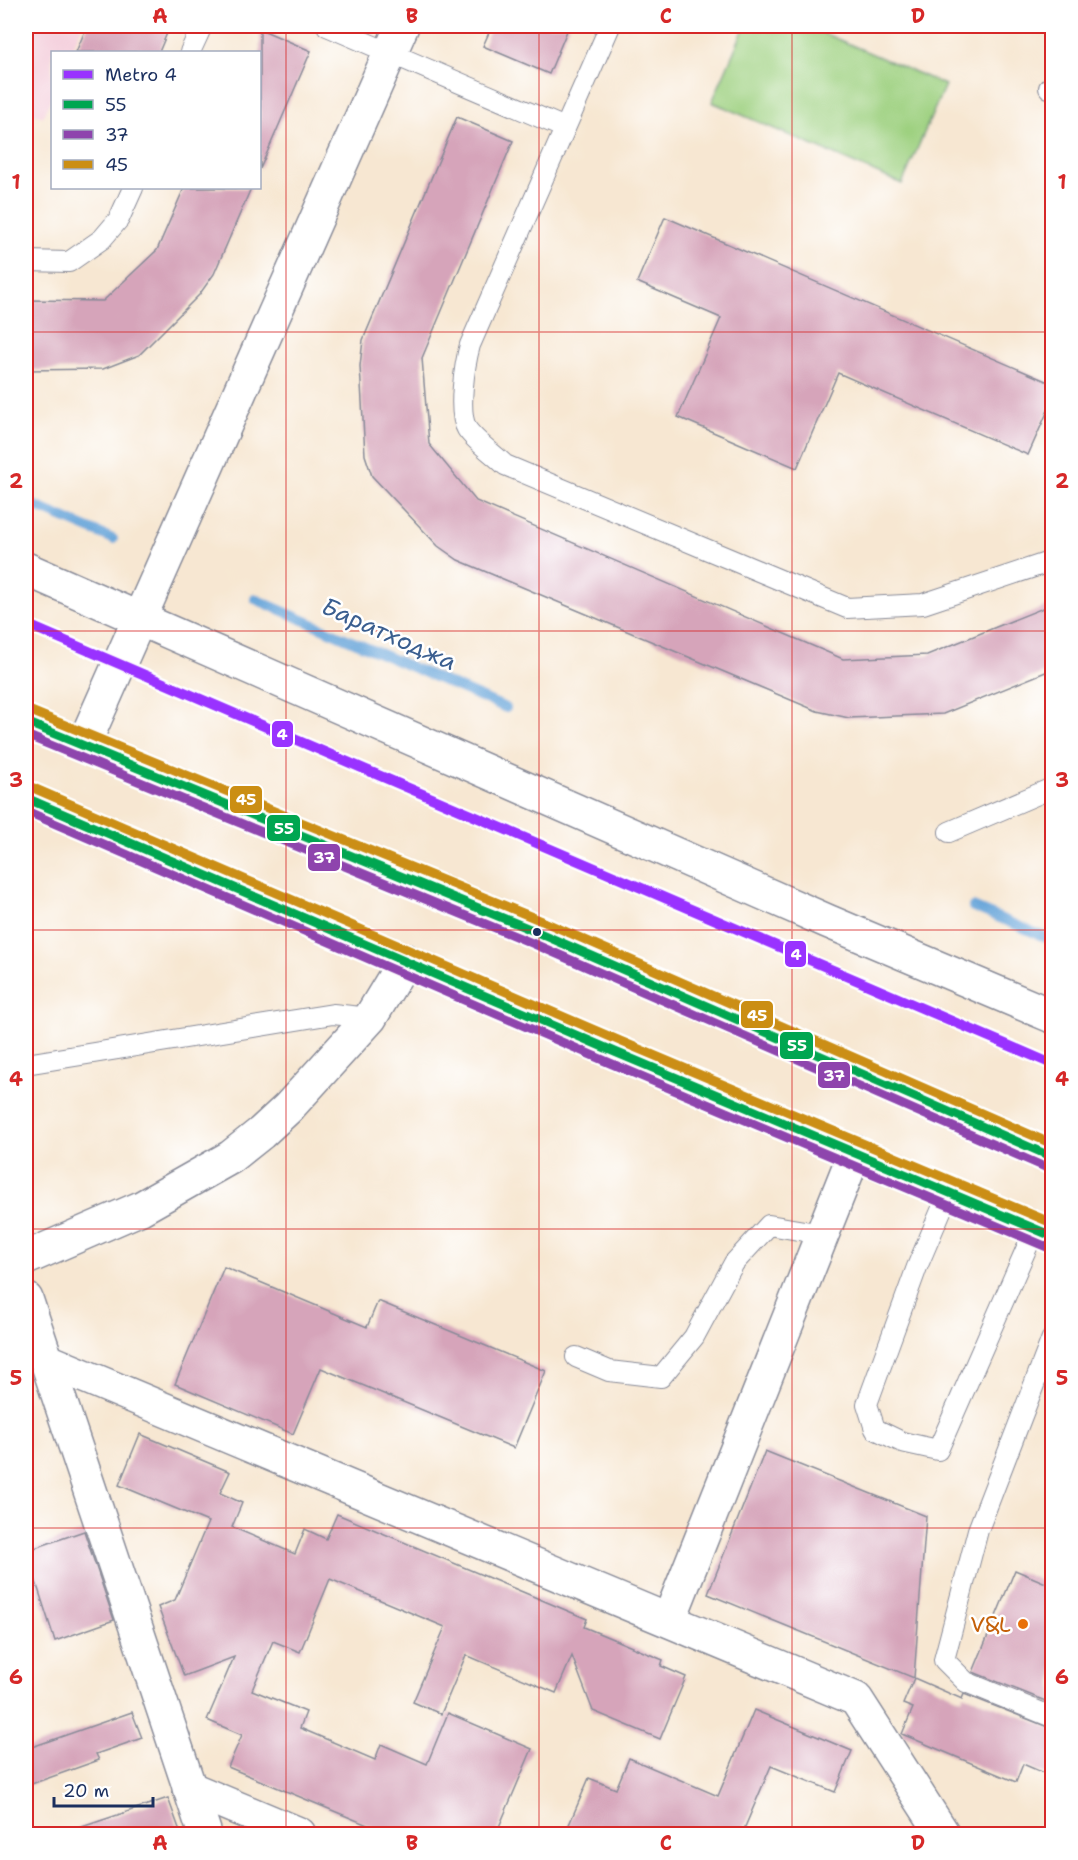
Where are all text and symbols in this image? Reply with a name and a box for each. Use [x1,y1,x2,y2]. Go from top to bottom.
text: A [152,3,168,29]
text: B [406,3,418,29]
text: C [660,3,672,29]
text: D [911,3,925,29]
legend [51,51,261,189]
text: Metro 4 [105,63,177,87]
text: 55 [105,93,126,117]
text: 37 [105,123,129,147]
text: 45 [105,153,128,177]
text: 1 [11,169,21,195]
text: 1 [1057,169,1067,195]
text: 2 [9,468,23,494]
text: 2 [1055,468,1069,494]
water label: Баратходжа [316,590,462,678]
line badge: 4 [271,720,294,748]
text: 4 [276,724,288,745]
text: 3 [9,767,23,793]
text: 3 [1055,767,1069,793]
line badge: 45 [229,785,263,814]
text: 45 [236,789,256,810]
line badge: 55 [266,814,301,842]
text: 55 [274,818,294,839]
line badge: 37 [307,843,341,872]
text: 37 [313,847,335,868]
unlabelled marker [531,926,543,938]
line badge: 4 [784,940,807,968]
text: 4 [790,944,802,965]
line badge: 45 [740,1000,774,1029]
text: 45 [747,1005,767,1026]
line badge: 55 [779,1031,814,1060]
text: 55 [787,1035,807,1056]
line badge: 37 [817,1061,851,1089]
text: 37 [823,1065,845,1086]
text: 4 [9,1066,23,1092]
text: 4 [1055,1066,1069,1092]
text: 5 [10,1365,22,1391]
text: 5 [1056,1365,1068,1391]
place label: V&L [970,1610,1011,1639]
marker: V&L [1016,1617,1030,1631]
text: 6 [9,1664,23,1690]
text: 6 [1055,1664,1069,1690]
scale bar [54,1770,153,1808]
text: 20 m [63,1779,109,1803]
text: A [152,1830,168,1856]
text: B [406,1830,418,1856]
text: C [660,1830,672,1856]
text: D [911,1830,925,1856]

